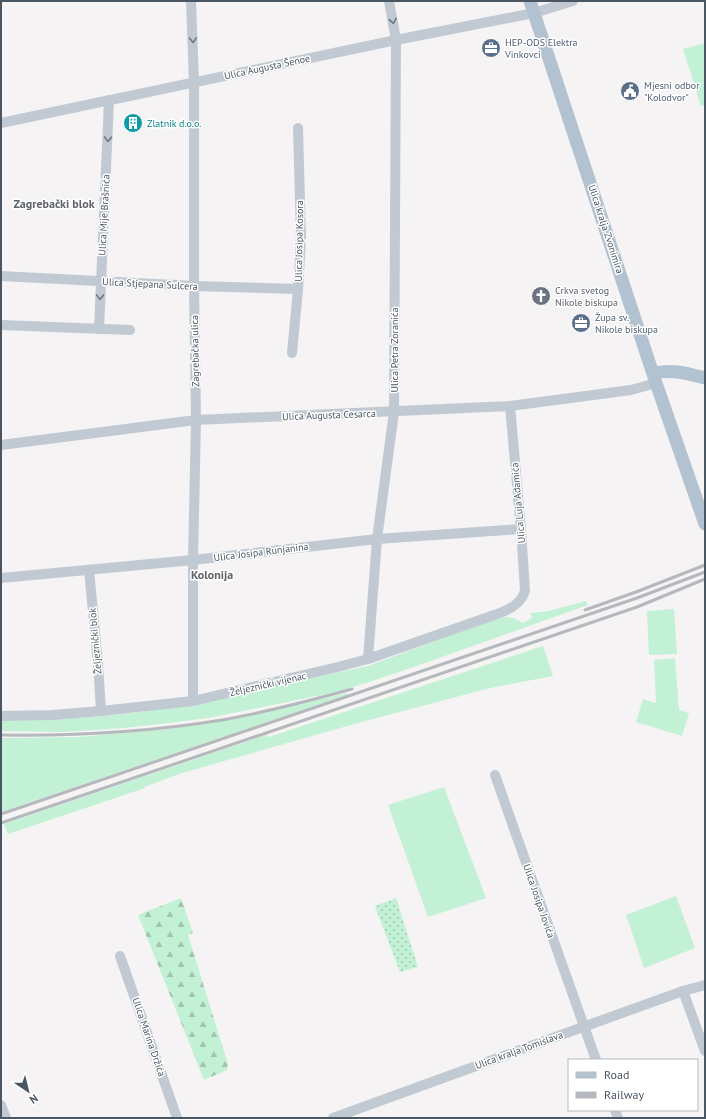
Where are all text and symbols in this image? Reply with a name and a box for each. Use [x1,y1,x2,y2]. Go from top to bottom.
one-way arrow [388,17,396,24]
place label: HEP-ODS Elektra Vinkovci [504,36,578,61]
one-way arrow [188,37,197,43]
office icon: HEP-ODS Elektra Vinkovci [480,37,502,59]
street label: Ulica Augusta Šenoe [223,52,311,82]
place label: Mjesni odbor "Kolodvor" [644,79,700,104]
public building icon: Mjesni odbor "Kolodvor" [619,80,641,102]
building icon: Zlatnik d.o.o. [122,112,144,134]
place label: Zlatnik d.o.o. [147,117,201,130]
one-way arrow [103,136,112,142]
street label: Ulica Mije Brašnića [95,174,113,256]
street label: Ulica kralja Zvonimira [585,183,627,275]
district label: Zagrebački blok [13,196,95,211]
street label: Ulica Josipa Kosora [292,200,306,282]
street label: Ulica Stjepana Sulcera [102,275,198,293]
place label: Crkva svetog Nikole biskupa [555,284,618,309]
church icon: Crkva svetog Nikole biskupa [530,285,552,307]
one-way arrow [96,294,105,300]
street label: Ulica Petra Zoranića [388,307,401,393]
place label: Župa sv. Nikole biskupa [595,311,658,336]
office icon: Župa sv. Nikole biskupa [570,312,592,334]
street label: Zagrebačka ulica [188,315,202,387]
street label: Ulica Augusta Cesarca [282,407,376,423]
street label: Ulica Luja Adamića [508,462,528,544]
street label: Ulica Josipa Runjanina [213,540,309,564]
district label: Kolonija [191,567,233,582]
street label: Željeznički blok [86,607,104,675]
street label: Željeznički vijenac [229,669,308,699]
street label: Ulica Josipa Jovića [520,862,558,940]
street label: Ulica Marina Držića [129,996,169,1078]
street label: Ulica kralja Tomislava [473,1028,565,1072]
legend [568,1059,698,1111]
text: Road [604,1067,629,1082]
north arrow [8,1071,48,1111]
text: Railway [604,1087,644,1102]
text: N [27,1091,41,1107]

